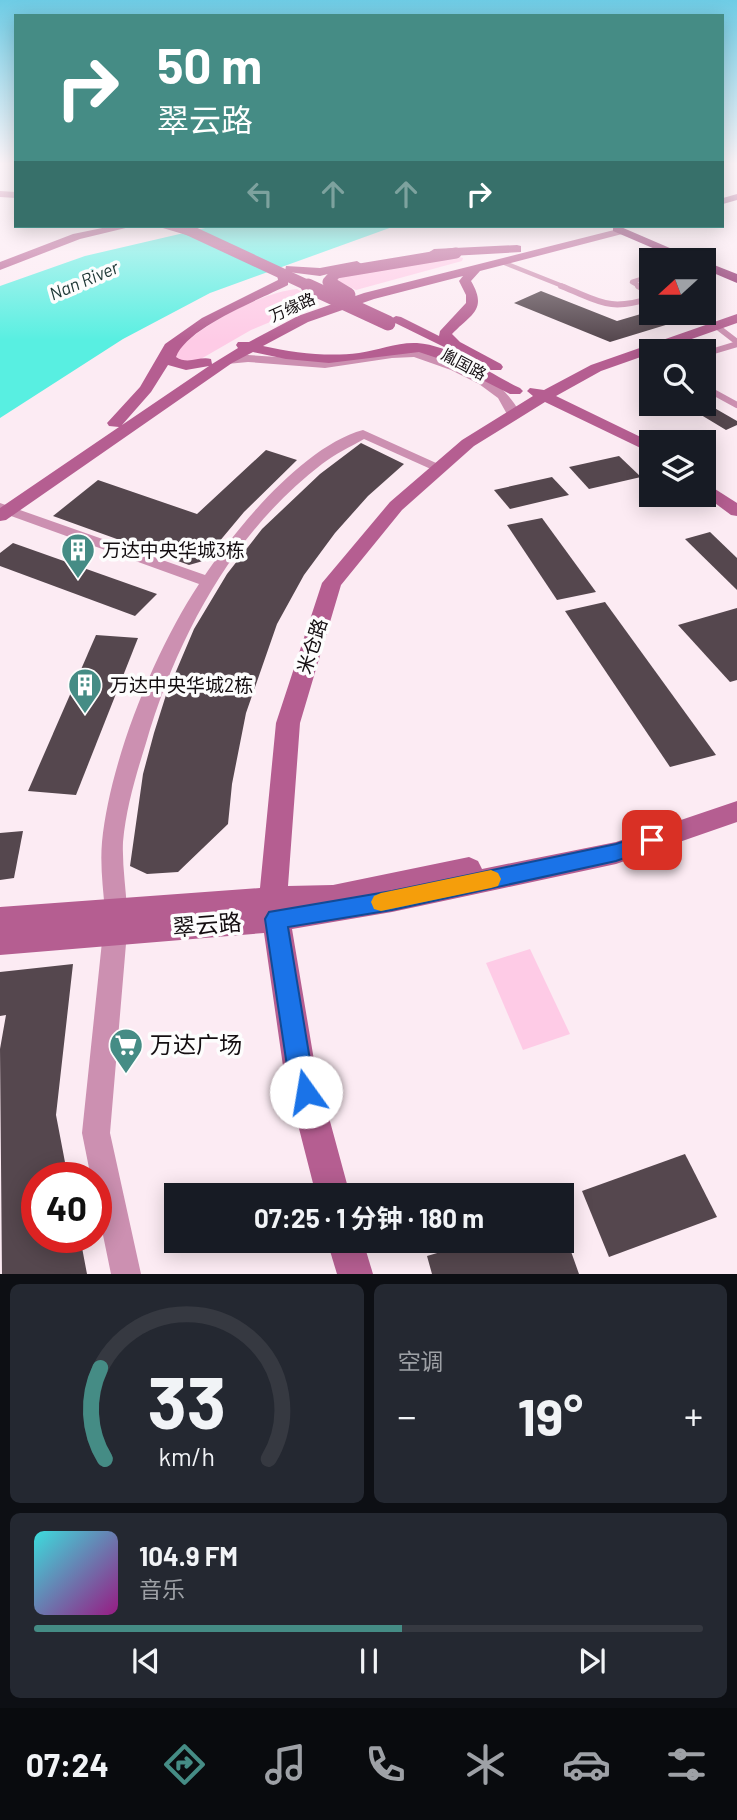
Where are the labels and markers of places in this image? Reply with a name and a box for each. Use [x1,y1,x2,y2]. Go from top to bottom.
building icon: 万达中央华城3栋 [59,531,97,580]
place label: 万达中央华城3栋 [102,538,245,561]
building icon: 万达中央华城2栋 [66,666,104,715]
place label: 万达中央华城2栋 [110,673,253,696]
pin [622,810,682,870]
supermarket icon: 万达广场 [107,1026,145,1075]
place label: 万达广场 [150,1030,242,1058]

